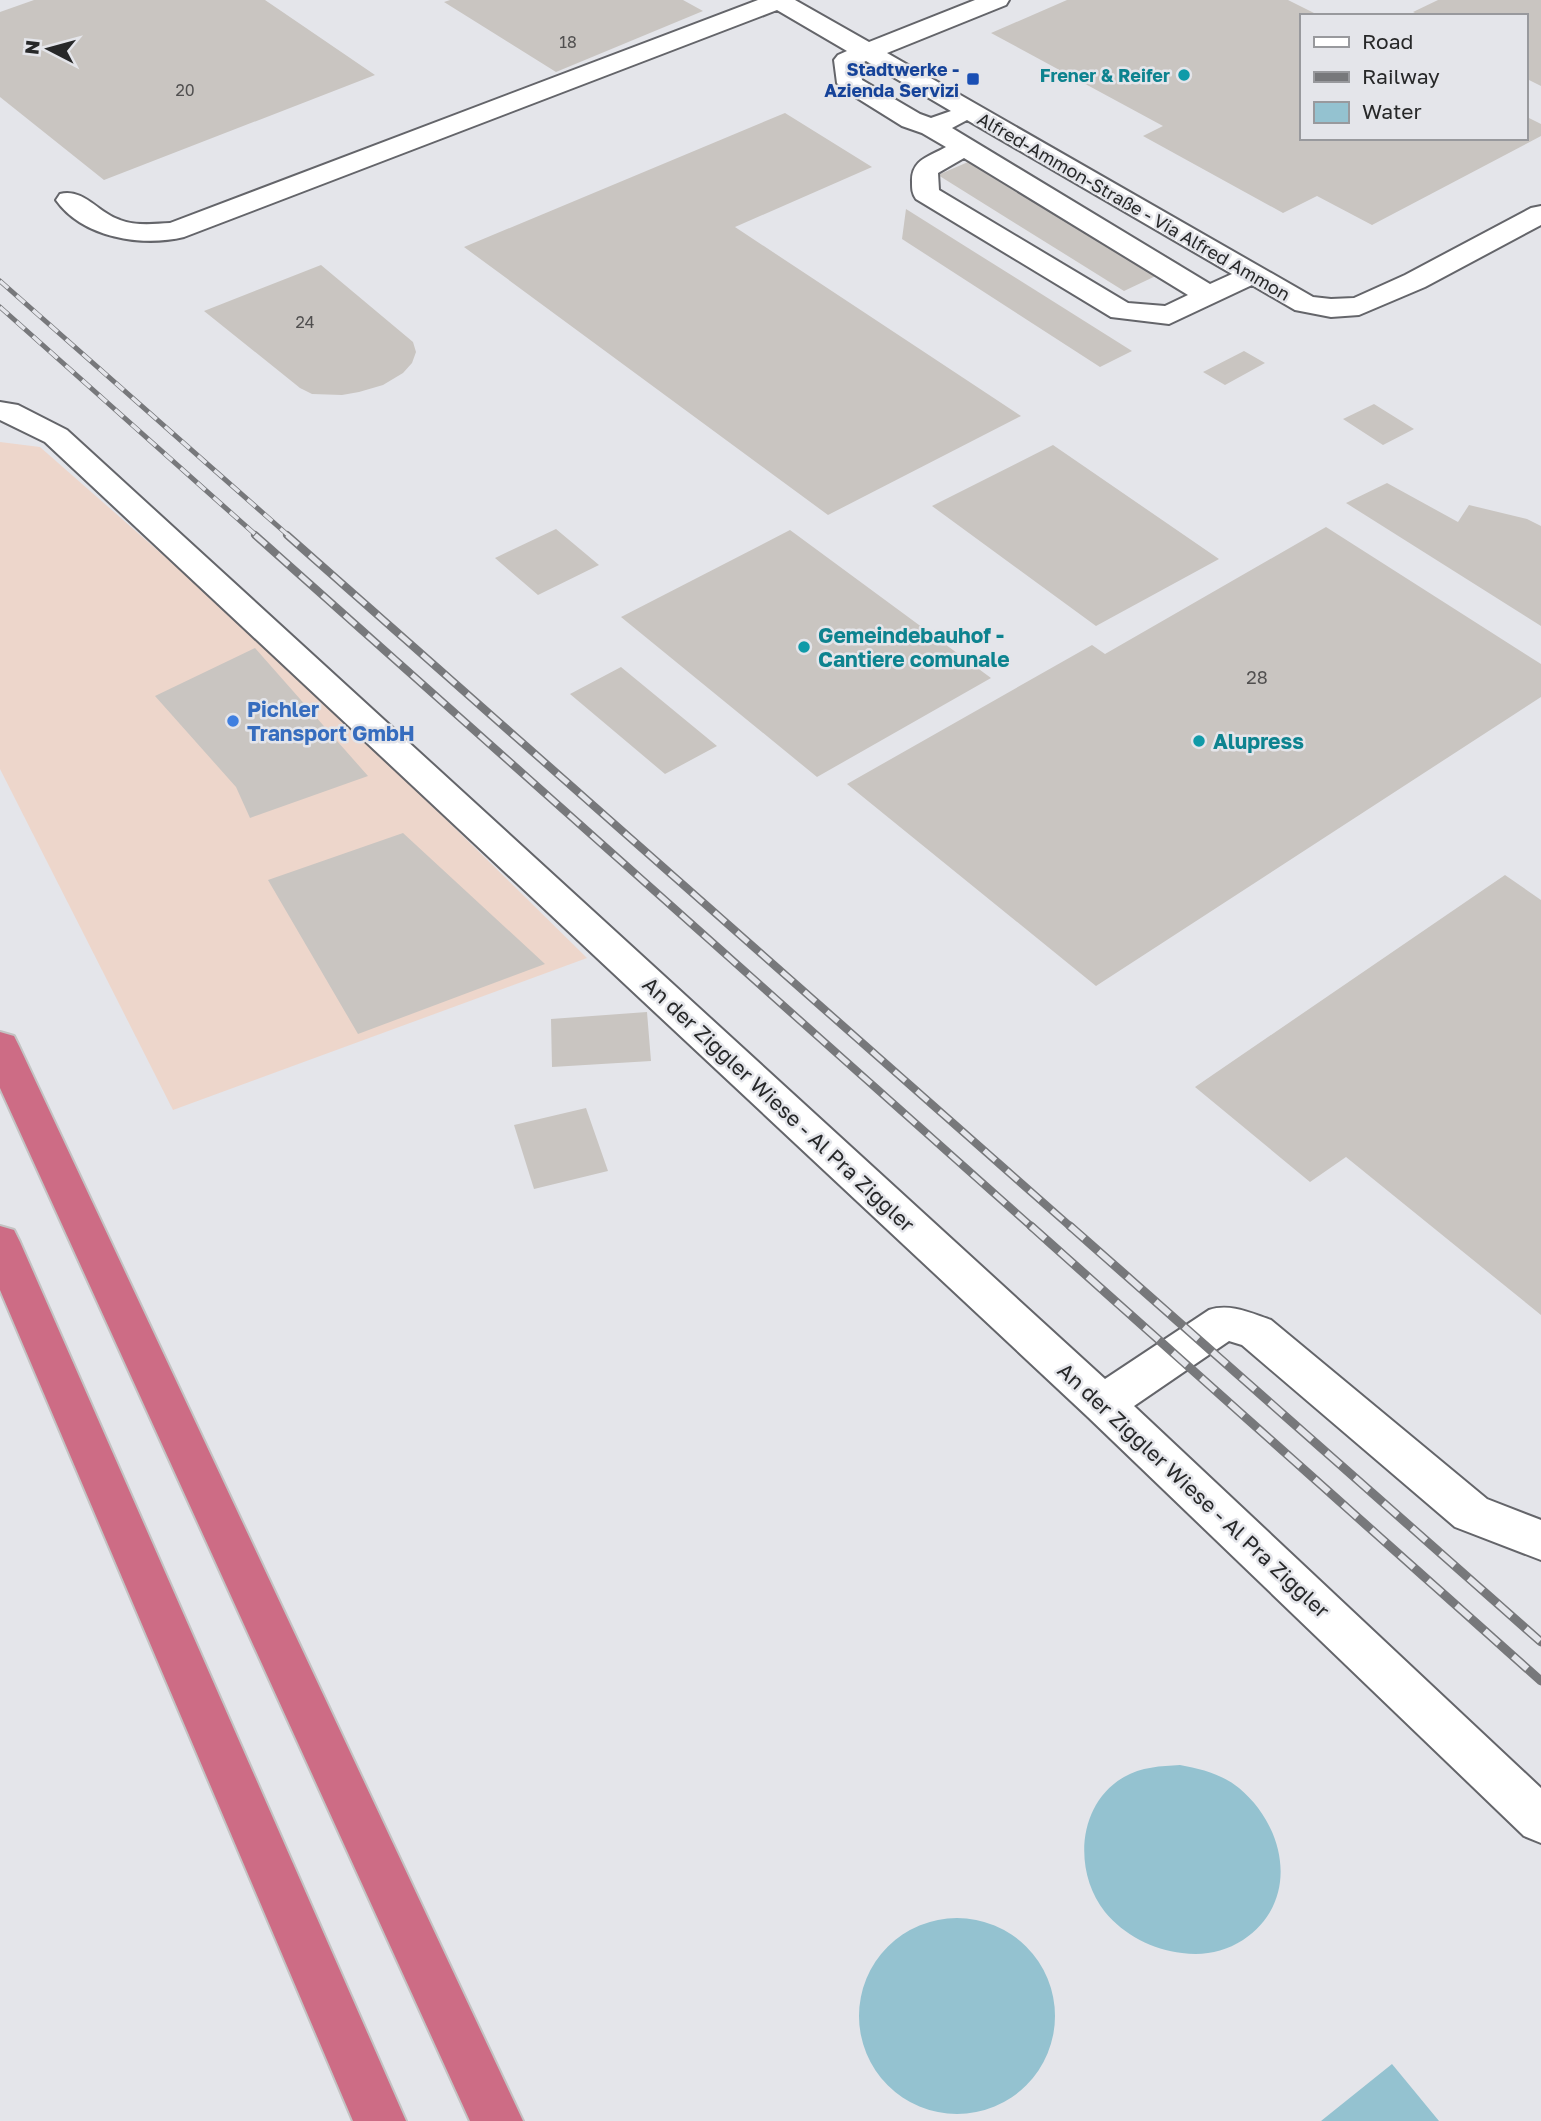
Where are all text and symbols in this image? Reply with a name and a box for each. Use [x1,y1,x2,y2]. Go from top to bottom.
north arrow [14,14,84,84]
legend [1300,14,1527,140]
text: Road [1362,28,1413,54]
house number: 18 [559,32,577,52]
text: N [19,39,44,56]
place label: Stadtwerke - Azienda Servizi [824,58,959,101]
text: Railway [1362,63,1440,89]
place label: Frener & Reifer [1040,64,1170,86]
marker: Frener & Reifer [1176,67,1192,83]
marker: Stadtwerke - Azienda Servizi [965,71,981,87]
house number: 20 [175,80,195,100]
text: Water [1362,98,1422,124]
street label: Alfred-Ammon-Straße - Via Alfred Ammon [974,107,1294,305]
house number: 24 [295,312,315,332]
place label: Gemeindebauhof - Cantiere comunale [818,622,1010,672]
marker: Gemeindebauhof - Cantiere comunale [796,639,812,655]
house number: 28 [1246,666,1268,688]
place label: Pichler Transport GmbH [247,696,415,746]
marker: Pichler Transport GmbH [225,713,241,729]
place label: Alupress [1213,728,1304,754]
marker: Alupress [1191,733,1207,749]
street label: An der Ziggler Wiese - Al Pra Ziggler [638,971,920,1237]
street label: An der Ziggler Wiese - Al Pra Ziggler [1053,1357,1335,1623]

